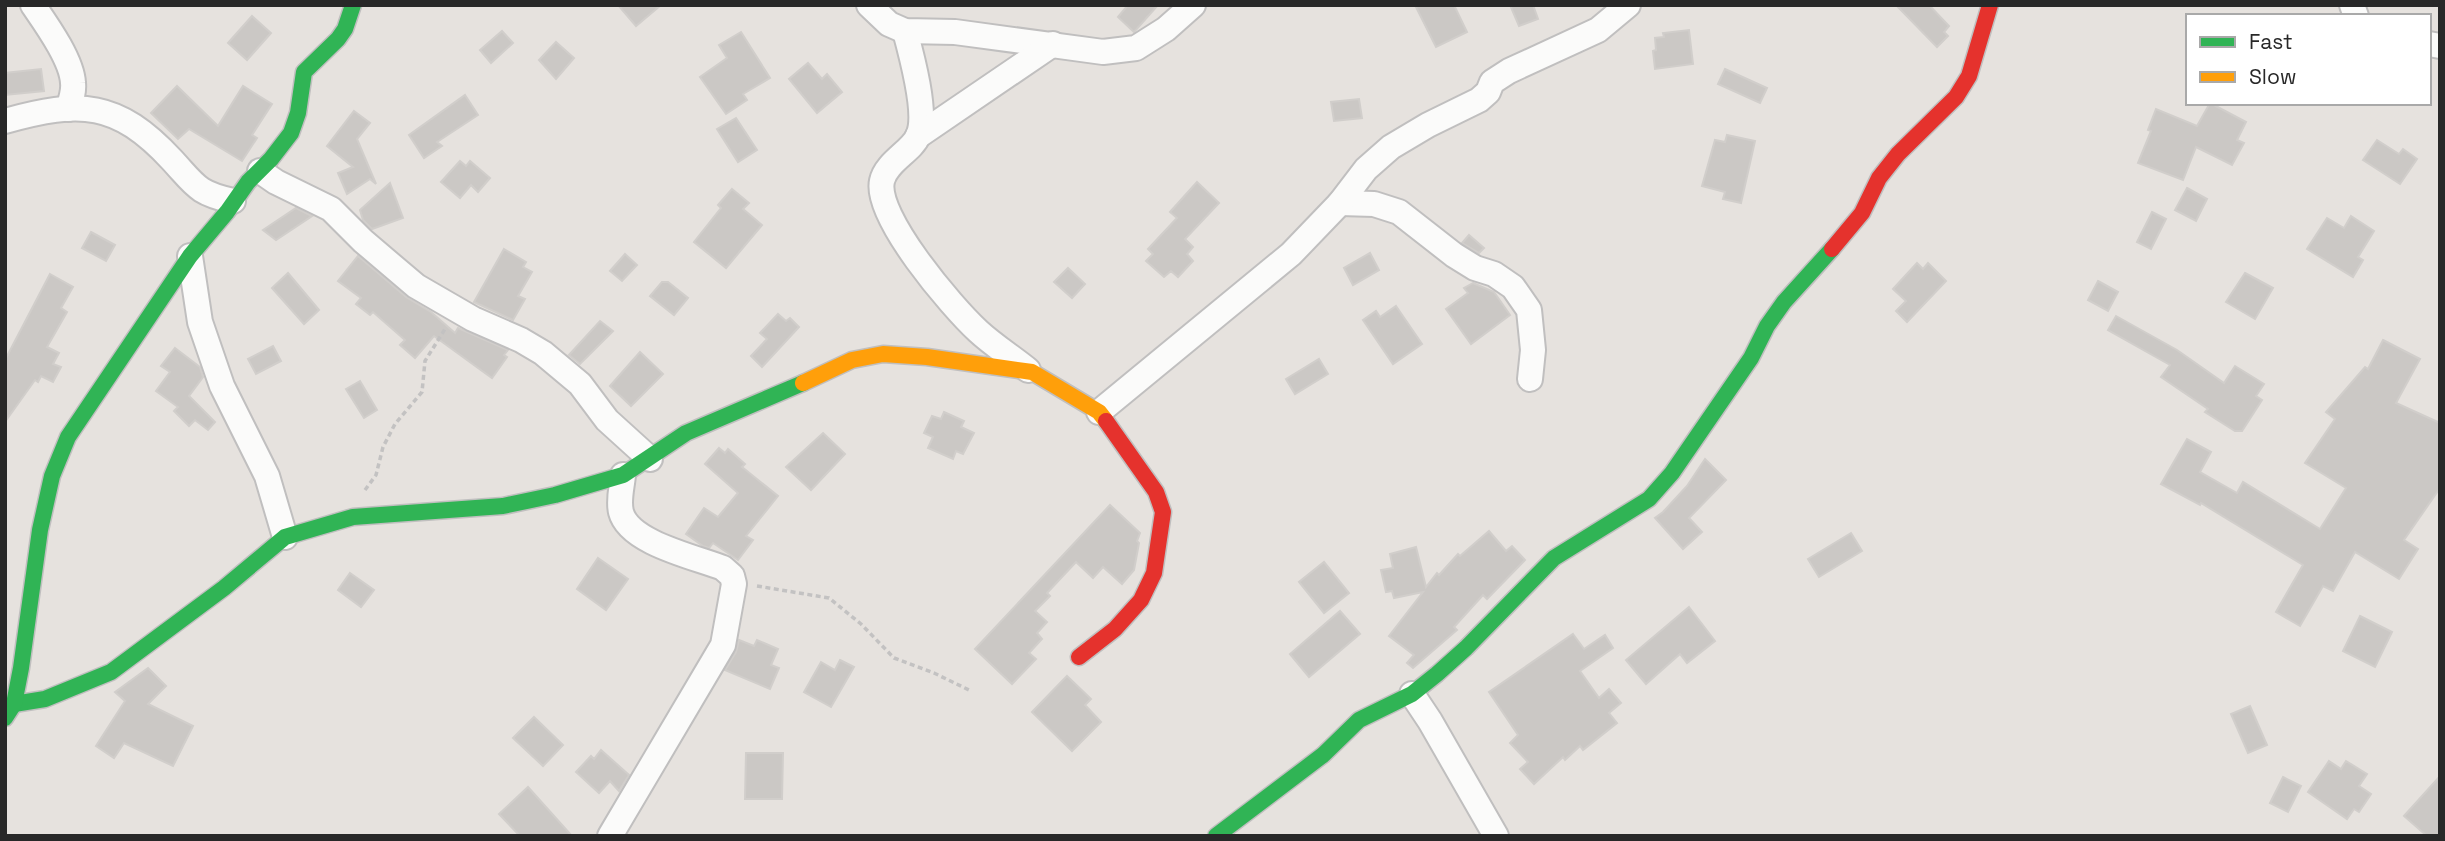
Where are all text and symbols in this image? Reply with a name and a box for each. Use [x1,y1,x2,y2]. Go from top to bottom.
legend [2186,14,2431,105]
text: Fast [2249,28,2293,55]
text: Slow [2249,63,2297,90]

